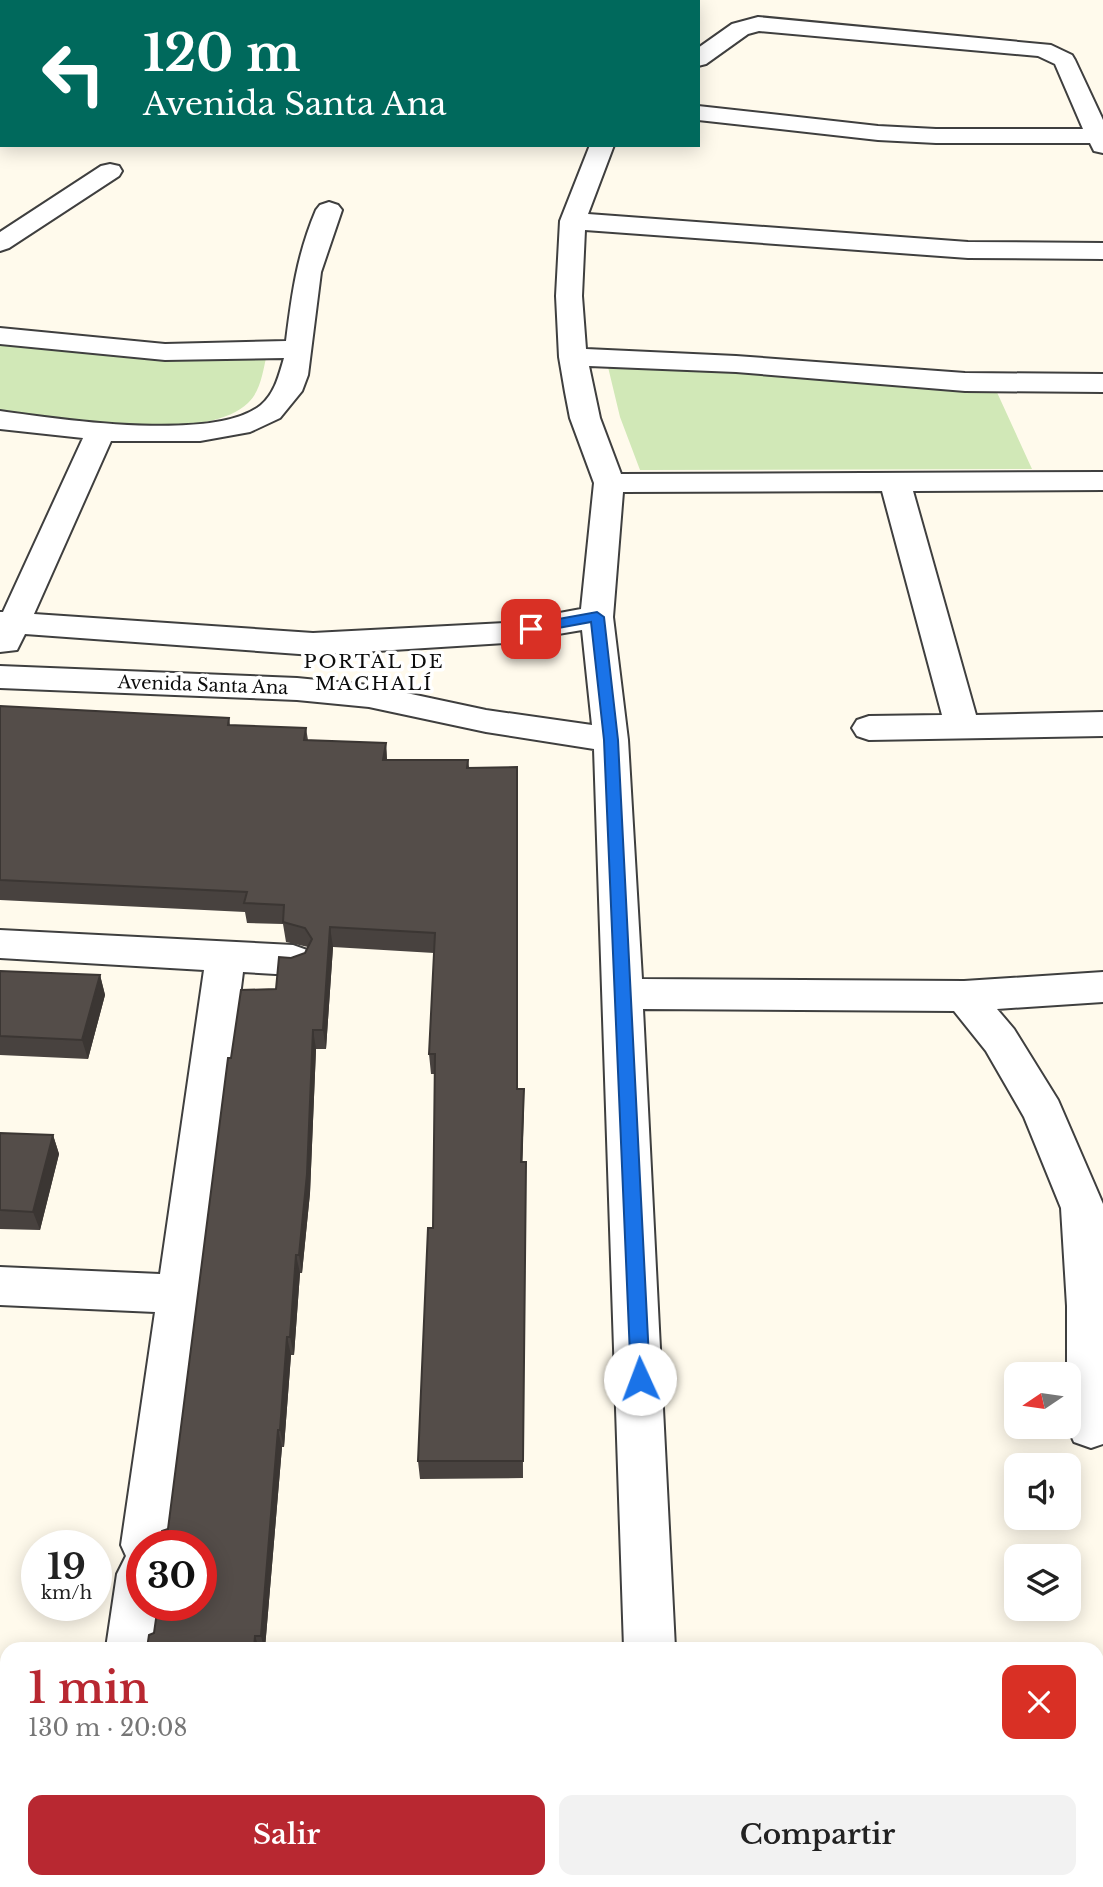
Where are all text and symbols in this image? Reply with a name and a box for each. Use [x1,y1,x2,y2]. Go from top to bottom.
text: 120 m [143,23,301,84]
icon: left [28,28,119,119]
text: Avenida Santa Ana [143,84,446,124]
pin [501,599,561,659]
icon: arrive [512,610,550,648]
district label: PORTAL DE MACHALÍ [304,650,444,695]
street label: Avenida Santa Ana [116,671,289,699]
position arrow [603,1342,677,1416]
north arrow [1004,1362,1082,1438]
map controls [1004,1362,1081,1621]
button: sound [1004,1453,1081,1530]
speed limit sign: 30 [126,1530,217,1621]
button: layers [1004,1544,1081,1621]
text: 19 [47,1545,86,1588]
text: km/h [41,1582,92,1604]
text: 1 min [28,1662,149,1714]
button: close [1002,1665,1076,1739]
text: 130 m · 20:08 [28,1714,187,1742]
button: Salir [28,1795,545,1875]
button: Compartir [559,1795,1076,1875]

